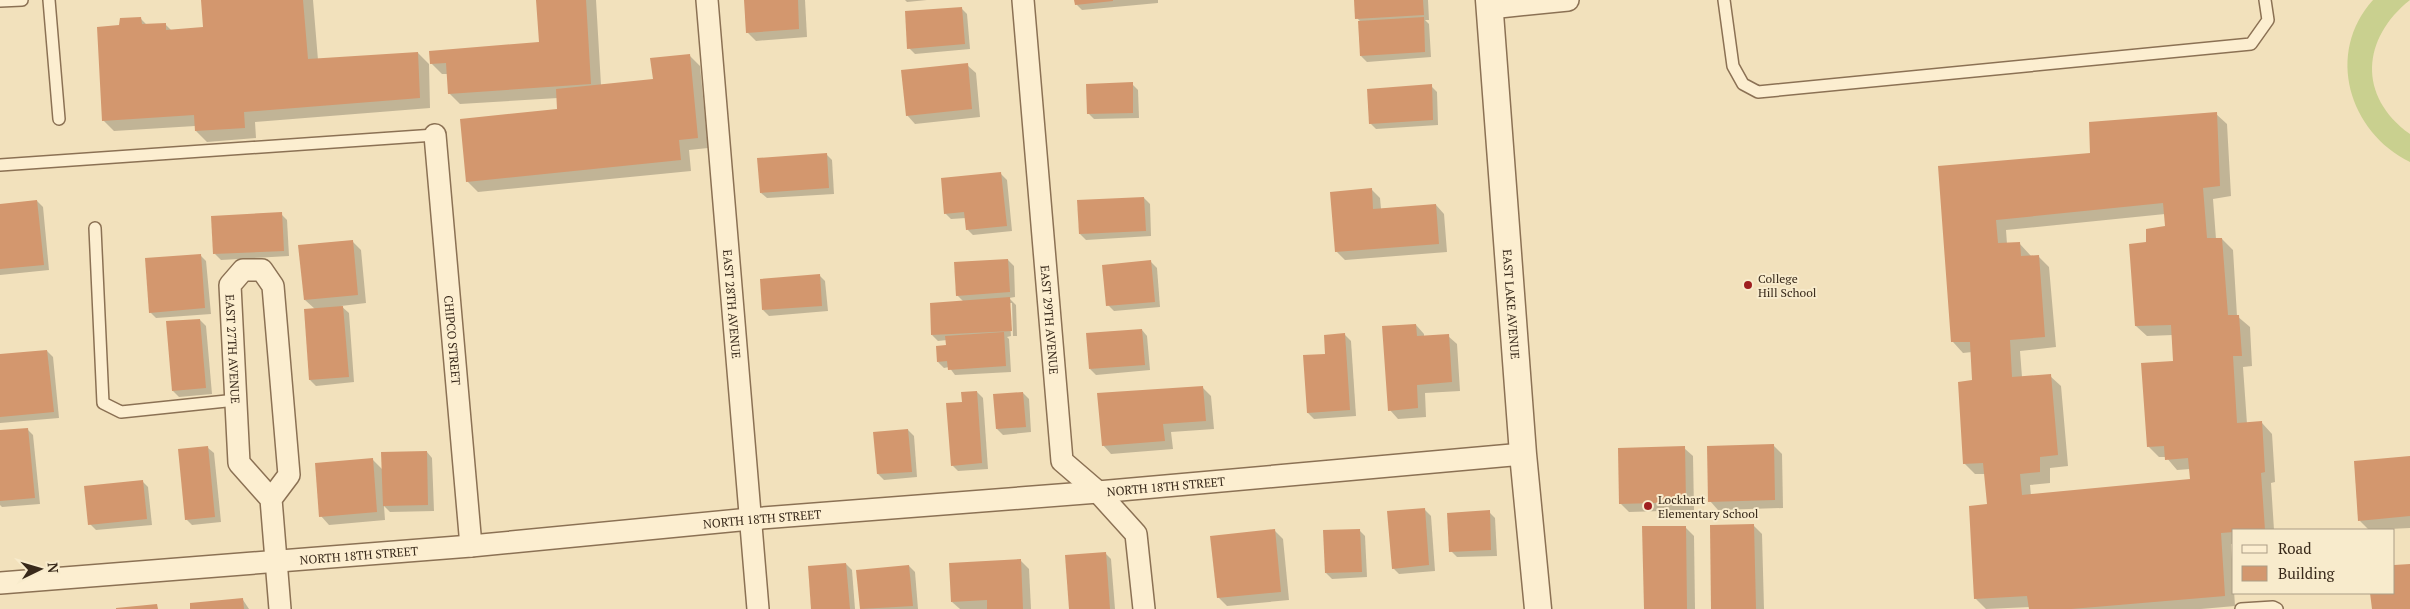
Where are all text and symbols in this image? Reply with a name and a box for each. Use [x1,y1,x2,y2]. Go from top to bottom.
street label: EAST 28TH AVENUE [720,249,745,359]
street label: EAST LAKE AVENUE [1500,249,1523,360]
street label: EAST 29TH AVENUE [1038,265,1062,375]
place label: College Hill School [1758,271,1817,300]
marker: College Hill School [1742,279,1754,291]
street label: EAST 27TH AVENUE [223,294,243,404]
street label: CHIPCO STREET [442,295,464,386]
street label: NORTH 18TH STREET [1106,473,1226,499]
place label: Lockhart Elementary School [1658,492,1759,521]
marker: Lockhart Elementary School [1642,500,1654,512]
street label: NORTH 18TH STREET [702,506,823,531]
legend [2232,529,2395,594]
text: Road [2278,538,2311,558]
street label: NORTH 18TH STREET [299,543,419,567]
north arrow [15,544,65,594]
text: N [44,562,63,574]
text: Building [2278,563,2336,583]

